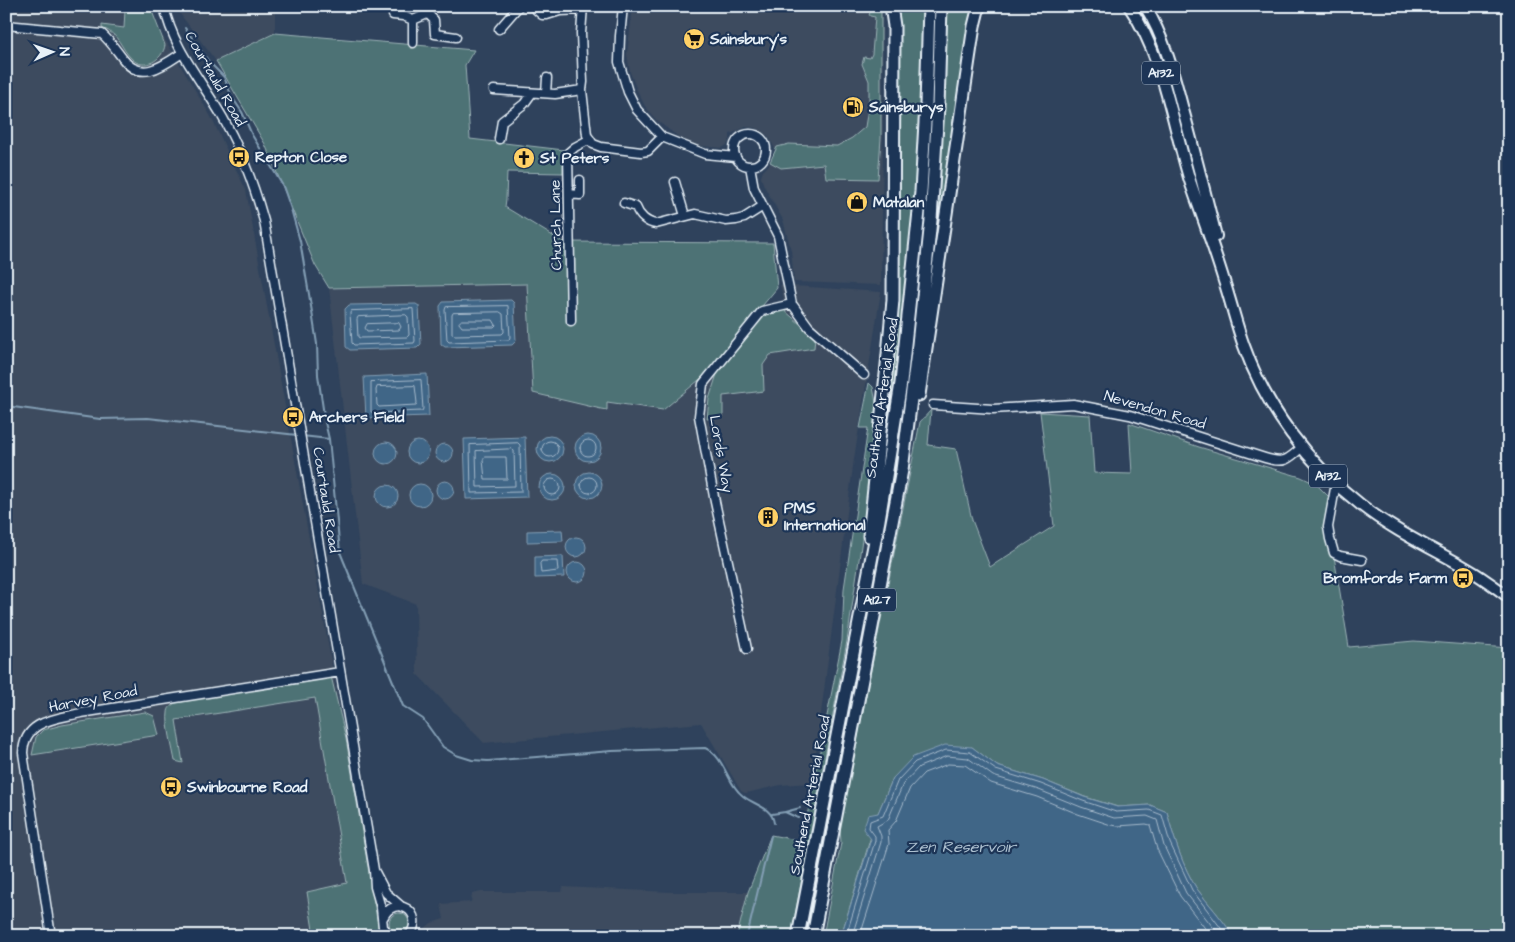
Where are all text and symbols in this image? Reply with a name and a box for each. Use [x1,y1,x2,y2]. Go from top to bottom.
supermarket icon: Sainsbury's [682,27,706,51]
north arrow [28,28,78,78]
street label: Courtauld Road [179,28,251,131]
place label: Sainsbury's [709,29,788,51]
text: N [54,47,74,57]
road number: A132 [1142,62,1180,84]
fuel station icon: Sainsburys [841,95,865,119]
place label: Sainsburys [868,97,944,119]
bus stop icon: Repton Close [227,145,251,169]
church icon: St Peters [512,146,536,170]
place label: Repton Close [255,147,347,168]
place label: St Peters [539,148,610,169]
street label: Church Lane [545,180,567,270]
shop icon: Matalan [845,190,869,214]
place label: Matalan [873,192,925,213]
street label: Southend Arterial Road [860,316,904,479]
street label: Nevendon Road [1102,385,1209,435]
bus stop icon: Archers Field [281,405,305,429]
place label: Archers Field [309,407,405,428]
street label: Lords Way [703,414,738,495]
street label: Courtauld Road [307,446,345,555]
road number: A132 [1309,464,1347,488]
place label: PMS International [784,498,866,536]
building icon: PMS International [756,505,780,529]
bus stop icon: Bromfords Farm [1451,566,1475,590]
place label: Bromfords Farm [1323,568,1447,589]
road number: A127 [858,588,896,612]
street label: Harvey Road [47,680,139,719]
street label: Southend Arterial Road [784,713,836,876]
bus stop icon: Swinbourne Road [159,775,183,799]
place label: Swinbourne Road [186,777,308,798]
water label: Zen Reservoir [906,836,1018,858]

